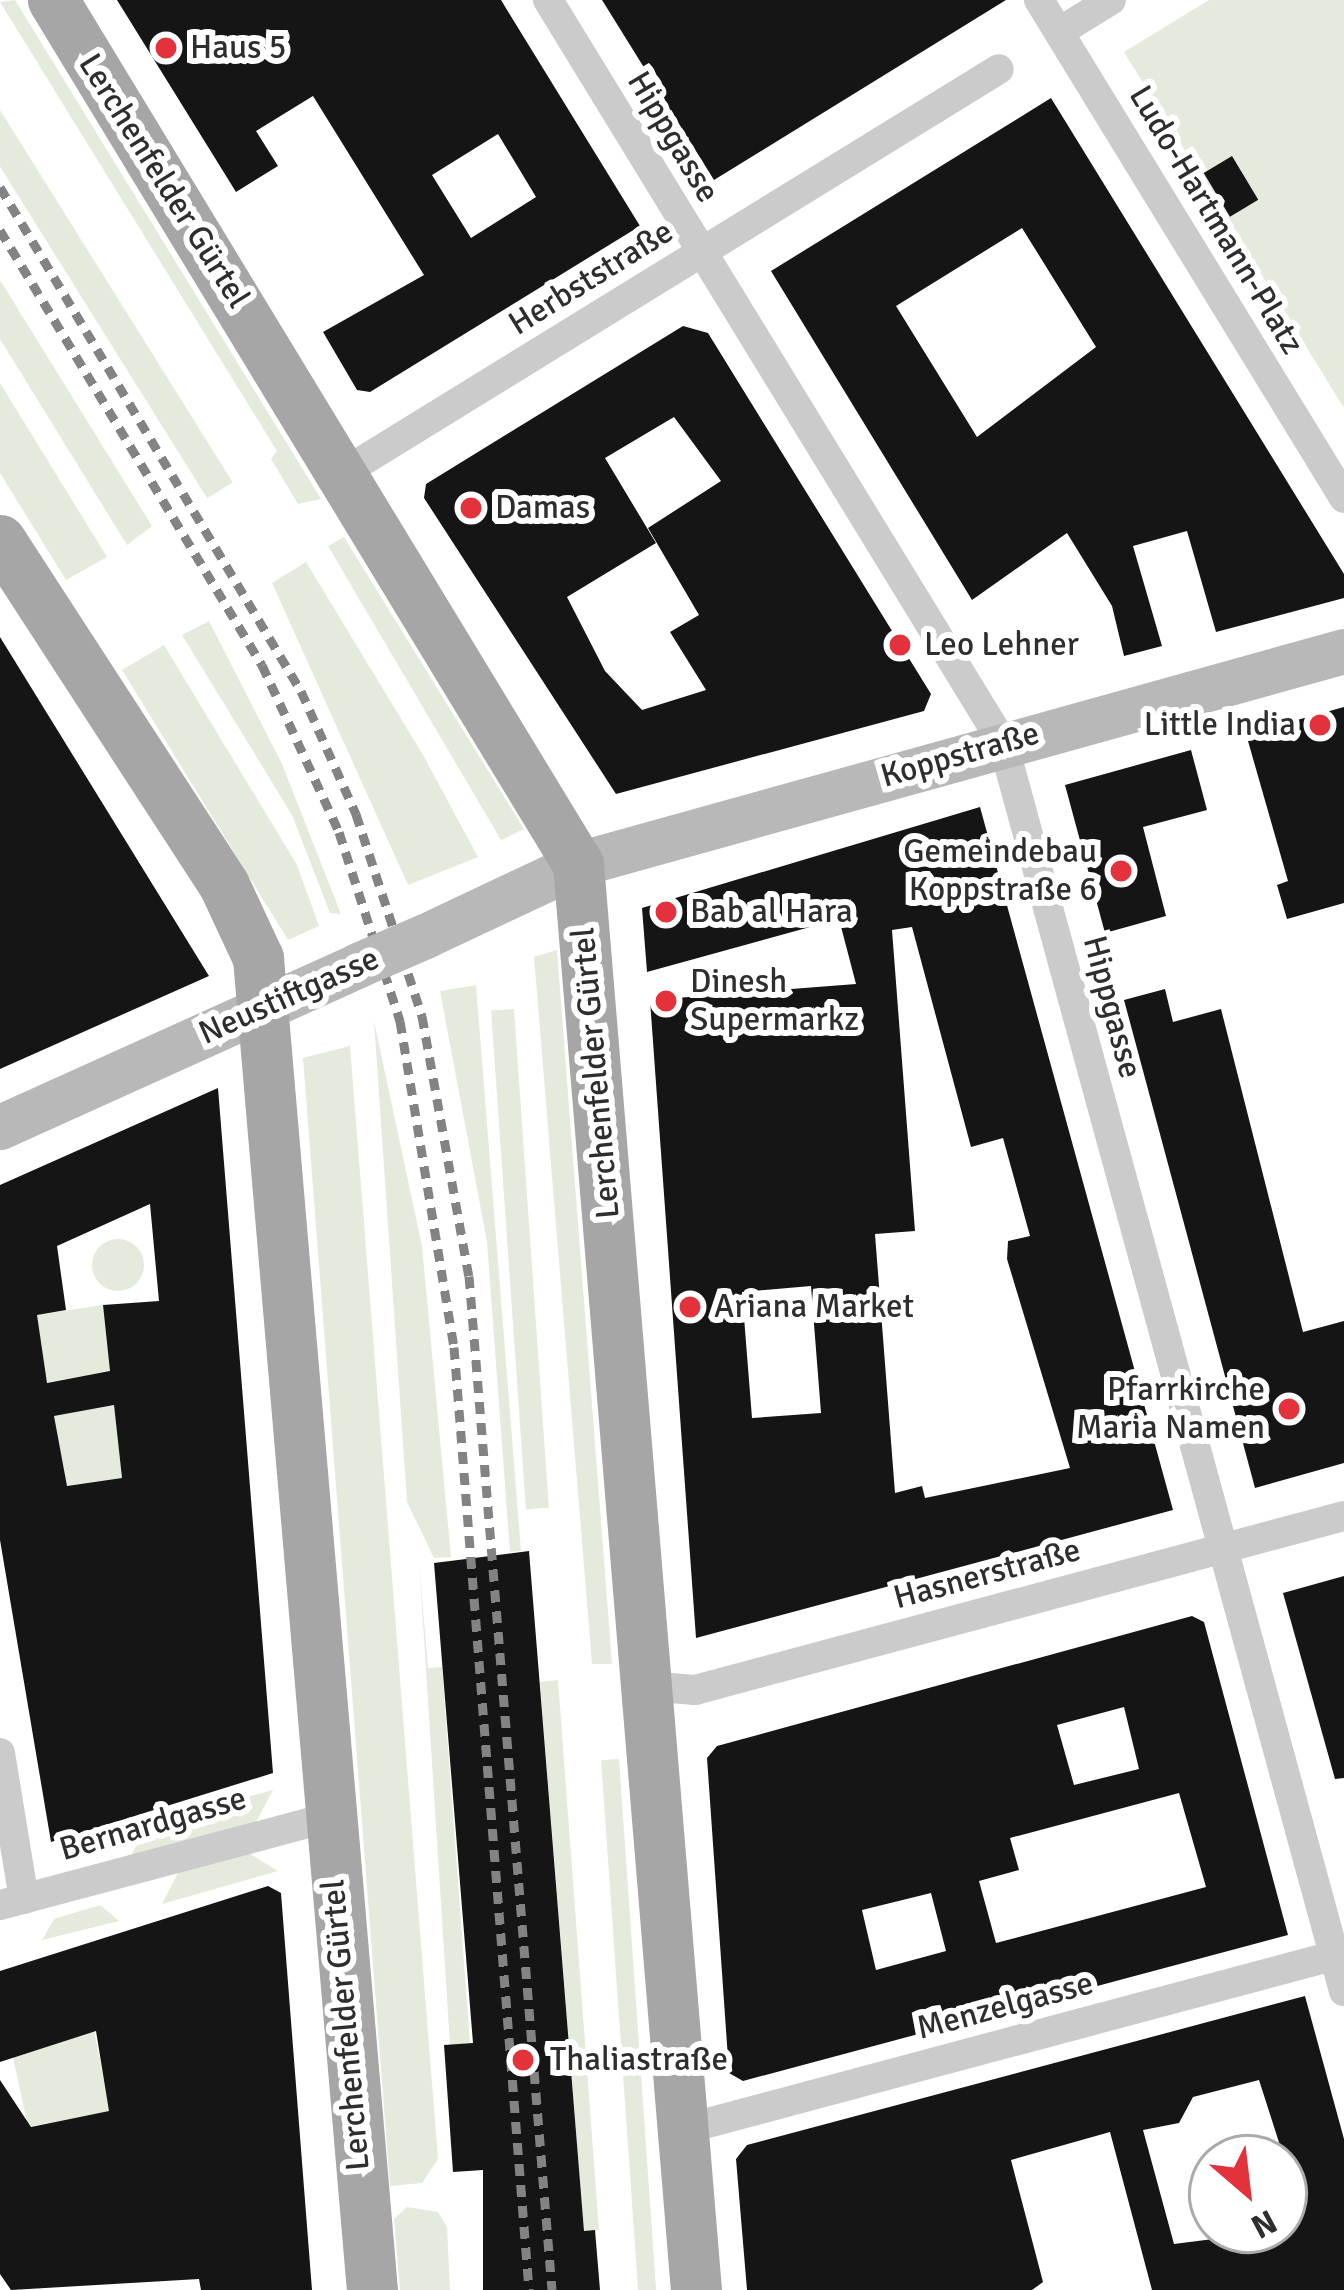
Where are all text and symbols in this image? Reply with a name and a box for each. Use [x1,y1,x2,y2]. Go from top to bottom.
place label: Haus 5 [190,28,287,68]
marker: Haus 5 [153,35,179,61]
street label: Lerchenfelder Gürtel [70,47,258,315]
street label: Hippgasse [619,64,727,210]
street label: Ludo-Hartmann-Platz [1120,79,1312,361]
street label: Herbststraße [502,212,680,344]
place label: Damas [495,488,590,528]
marker: Damas [458,495,484,521]
place label: Leo Lehner [924,625,1079,665]
marker: Leo Lehner [887,632,913,658]
place label: Little India [1144,705,1296,745]
marker: Little India [1307,712,1333,738]
street label: Koppstraße [876,713,1044,797]
place label: Gemeindebau Koppstraße 6 [903,832,1097,910]
marker: Gemeindebau Koppstraße 6 [1108,858,1134,884]
place label: Bab al Hara [690,892,853,932]
marker: Bab al Hara [653,899,679,925]
street label: Lerchenfelder Gürtel [564,926,628,1220]
street label: Hippgasse [1074,931,1150,1083]
street label: Neustiftgasse [193,939,385,1053]
place label: Dinesh Supermarkz [690,962,859,1040]
marker: Dinesh Supermarkz [653,988,679,1014]
place label: Ariana Market [714,1287,914,1327]
marker: Ariana Market [677,1294,703,1320]
place label: Pfarrkirche Maria Namen [1076,1370,1265,1448]
marker: Pfarrkirche Maria Namen [1276,1396,1302,1422]
street label: Hasnerstraße [889,1530,1085,1618]
street label: Bernardgasse [55,1778,251,1870]
street label: Lerchenfelder Gürtel [314,1878,378,2172]
street label: Menzelgasse [912,1963,1098,2049]
place label: Thaliastraße [550,2040,728,2080]
marker: Thaliastraße [507,2044,539,2076]
north arrow [1188,2134,1308,2254]
text: N [1244,2200,1283,2247]

